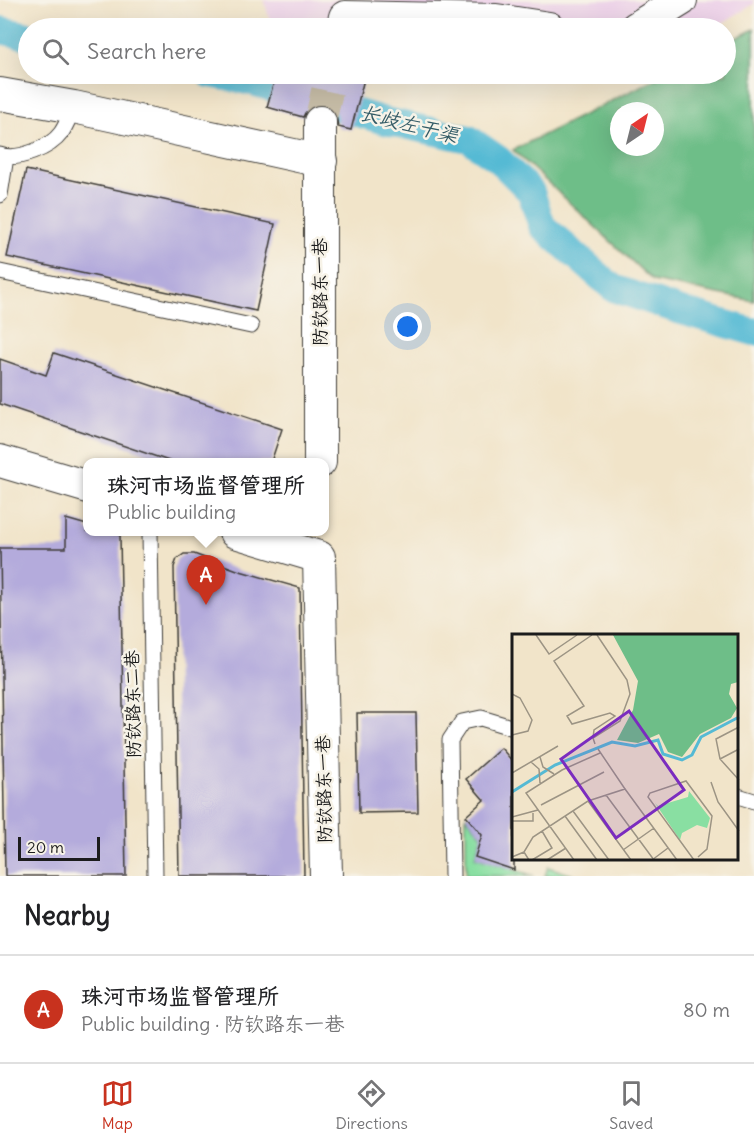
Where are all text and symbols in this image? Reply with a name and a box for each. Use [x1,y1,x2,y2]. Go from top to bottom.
search box [18,18,736,84]
icon: search [39,35,72,68]
text: Search here [87,37,206,65]
water label: 长歧左干渠 [358,99,463,148]
north arrow [610,102,664,156]
street label: 防钦路东一巷 [308,238,331,346]
your location [393,312,422,341]
popup [83,458,329,536]
text: 珠河市场监督管理所 [107,471,305,499]
text: Public building [107,499,236,524]
pin: A [186,556,226,605]
inset map [512,634,739,861]
street label: 防钦路东二巷 [120,650,145,758]
street label: 防钦路东一巷 [311,735,336,843]
scale bar [18,834,100,862]
text: 20 m [27,837,64,857]
text: Nearby [24,899,110,932]
text: 珠河市场监督管理所 [81,982,279,1010]
text: A [37,997,50,1022]
text: 80 m [683,997,730,1022]
text: Public building · 防钦路东一巷 [81,1011,344,1036]
tab: Map [101,1077,134,1133]
tab: Directions [335,1077,408,1133]
tab: Saved [609,1077,653,1133]

